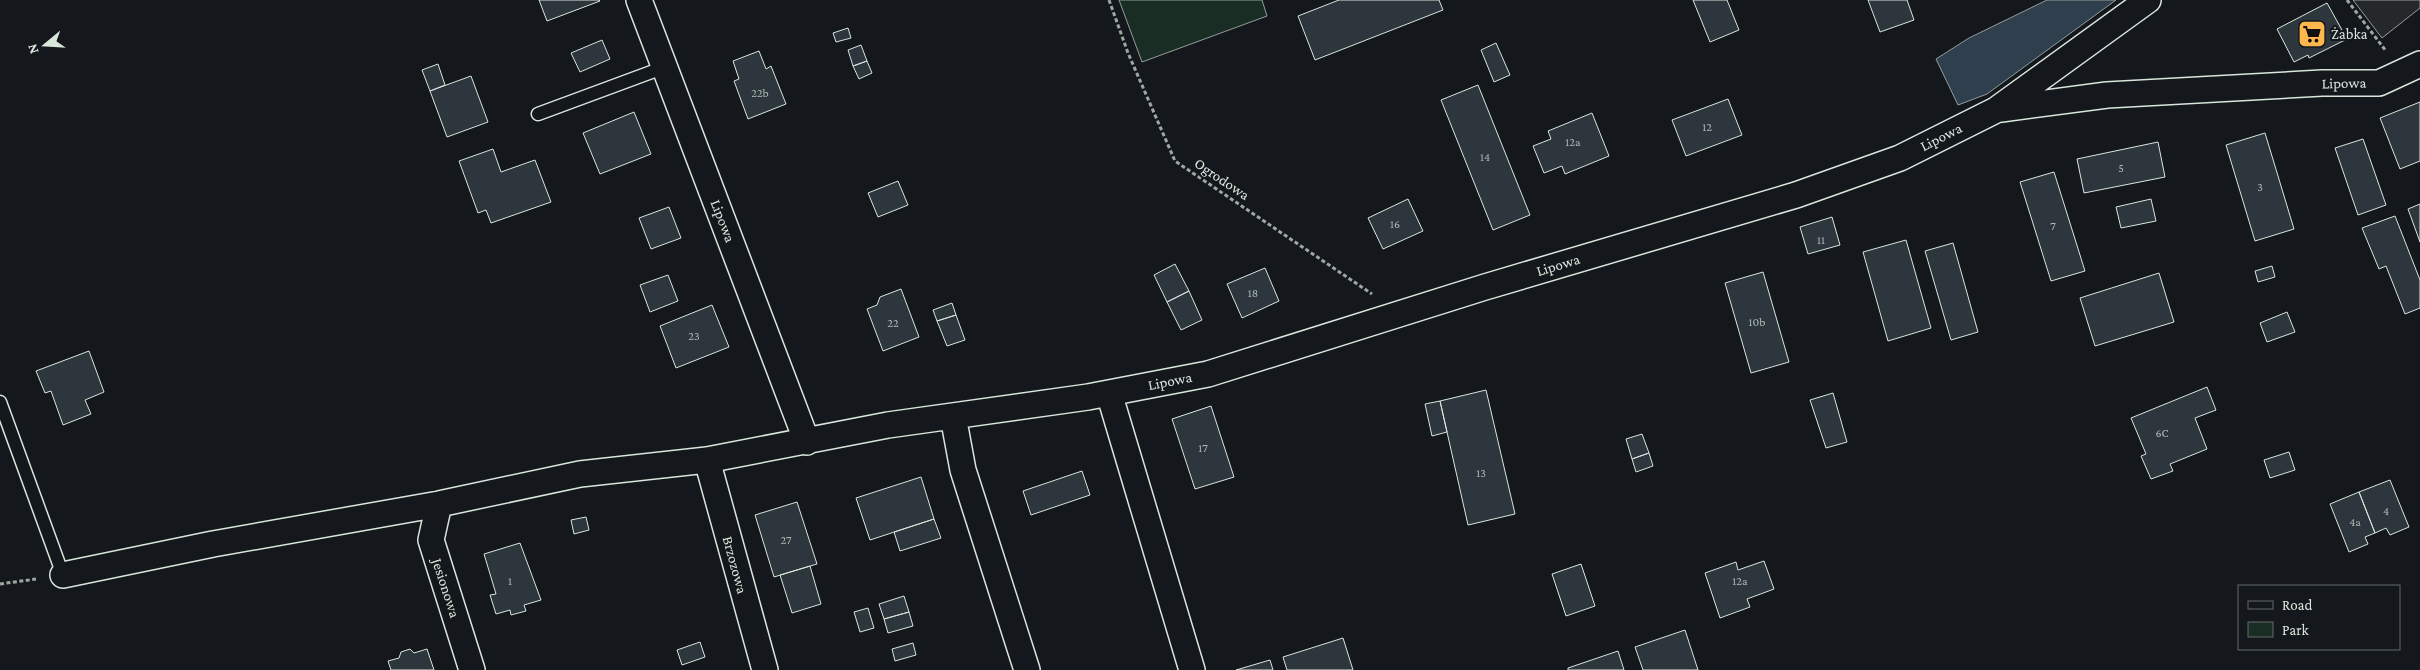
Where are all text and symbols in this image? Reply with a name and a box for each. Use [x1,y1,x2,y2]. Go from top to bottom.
supermarket icon: Żabka [2297,19,2327,49]
north arrow [20,20,70,70]
place label: Żabka [2331,26,2368,42]
text: N [23,42,42,56]
street label: Lipowa [2322,75,2366,92]
house number: 22b [751,86,769,100]
house number: 12 [1702,120,1712,134]
street label: Lipowa [1918,120,1965,155]
house number: 12a [1565,135,1581,149]
house number: 14 [1480,150,1490,164]
street label: Ogrodowa [1191,155,1253,204]
house number: 5 [2118,161,2124,175]
house number: 3 [2257,180,2263,194]
street label: Lipowa [707,197,738,245]
house number: 16 [1390,217,1400,231]
house number: 7 [2050,219,2056,233]
house number: 11 [1817,233,1825,247]
street label: Lipowa [1534,251,1582,280]
house number: 18 [1248,286,1258,300]
house number: 10b [1749,315,1765,329]
house number: 22 [887,316,899,330]
house number: 23 [688,329,700,343]
street label: Lipowa [1147,369,1194,394]
house number: 6C [2155,426,2169,440]
house number: 17 [1198,441,1208,455]
house number: 13 [1476,466,1486,480]
house number: 4 [2383,504,2389,518]
house number: 4a [2349,515,2361,529]
house number: 27 [780,533,792,547]
street label: Brzozowa [720,534,750,596]
street label: Jesionowa [427,554,463,620]
house number: 1 [508,574,512,588]
house number: 12a [1732,574,1748,588]
legend [2238,585,2400,650]
text: Road [2282,597,2313,613]
text: Park [2282,622,2309,638]

